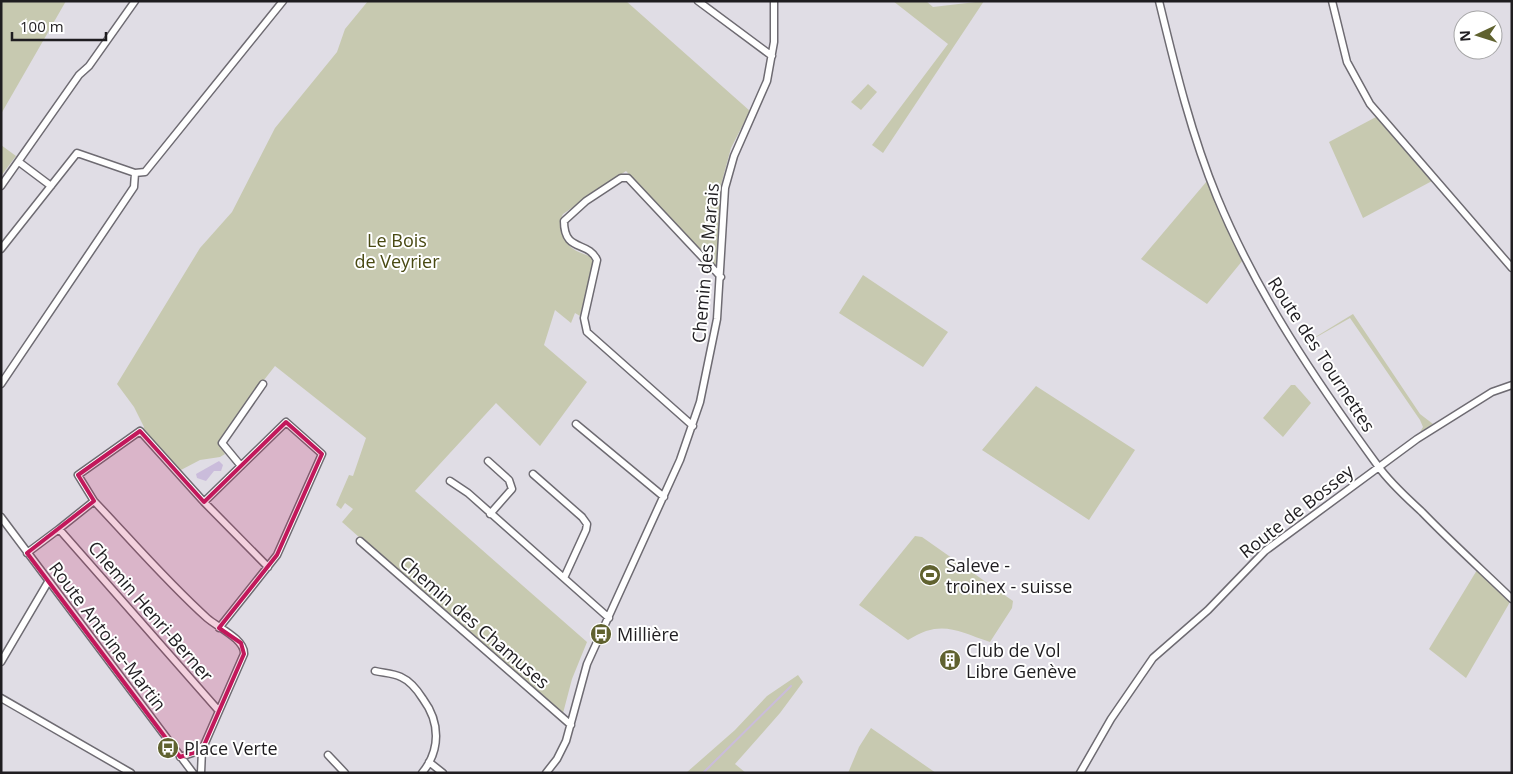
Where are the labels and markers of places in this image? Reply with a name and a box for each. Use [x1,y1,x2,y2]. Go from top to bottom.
place label: Saleve - troinex - suisse [946,553,1072,598]
sports icon: Saleve - troinex - suisse [918,563,942,587]
bus stop icon: Millière [589,622,613,646]
place label: Millière [617,622,679,646]
place label: Club de Vol Libre Genève [966,638,1077,683]
building icon: Club de Vol Libre Genève [938,648,962,672]
bus stop icon: Place Verte [156,736,180,760]
place label: Place Verte [184,736,278,760]

